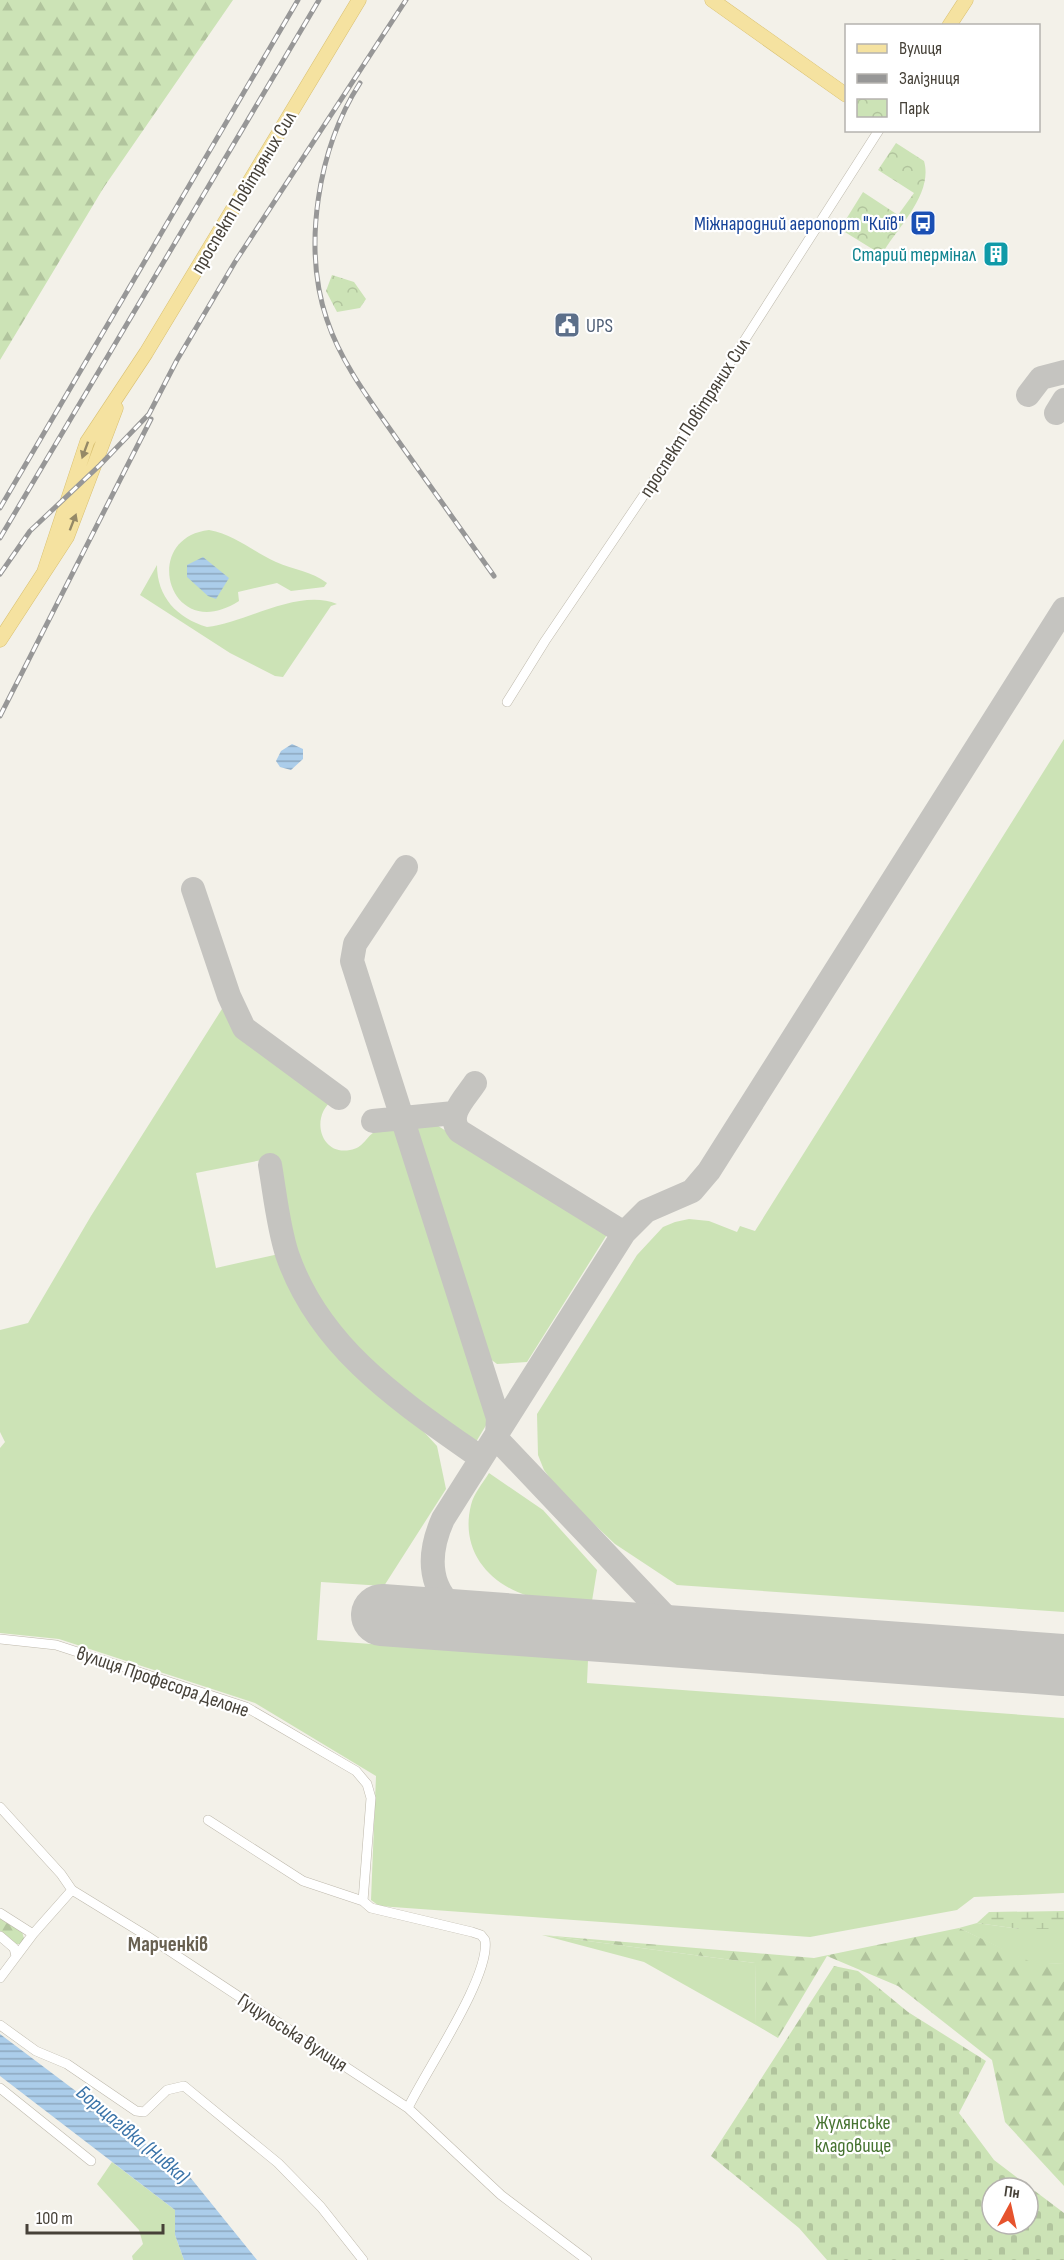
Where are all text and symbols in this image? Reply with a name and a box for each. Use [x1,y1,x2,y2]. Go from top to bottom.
legend [845,24,1040,132]
text: Вулиця [899,38,942,59]
text: Залізниця [899,68,960,89]
text: Парк [899,98,930,119]
street label: проспект Повітряних Сил [186,107,302,278]
bus stop icon: Міжнародний аеропорт "Київ" [908,208,938,238]
place label: Міжнародний аеропорт "Київ" [694,212,904,236]
building icon: Старий термінал [981,239,1011,269]
place label: Старий термінал [852,243,976,267]
public building icon: UPS [552,310,582,340]
place label: UPS [586,314,613,338]
street label: проспект Повітряних Сил [634,333,755,502]
one-way arrow [80,441,89,459]
one-way arrow [68,512,78,530]
street label: вулиця Професора Делоне [73,1641,252,1723]
district label: Марченків [128,1932,208,1957]
street label: Гуцульська вулиця [233,1988,352,2077]
water label: Борщагівка (Нивка) [71,2080,195,2189]
park label: Жулянське кладовище [815,2111,891,2158]
north arrow [980,2176,1040,2236]
text: Пн [1003,2182,1021,2203]
scale bar [27,2197,164,2235]
text: 100 m [36,2208,73,2229]

